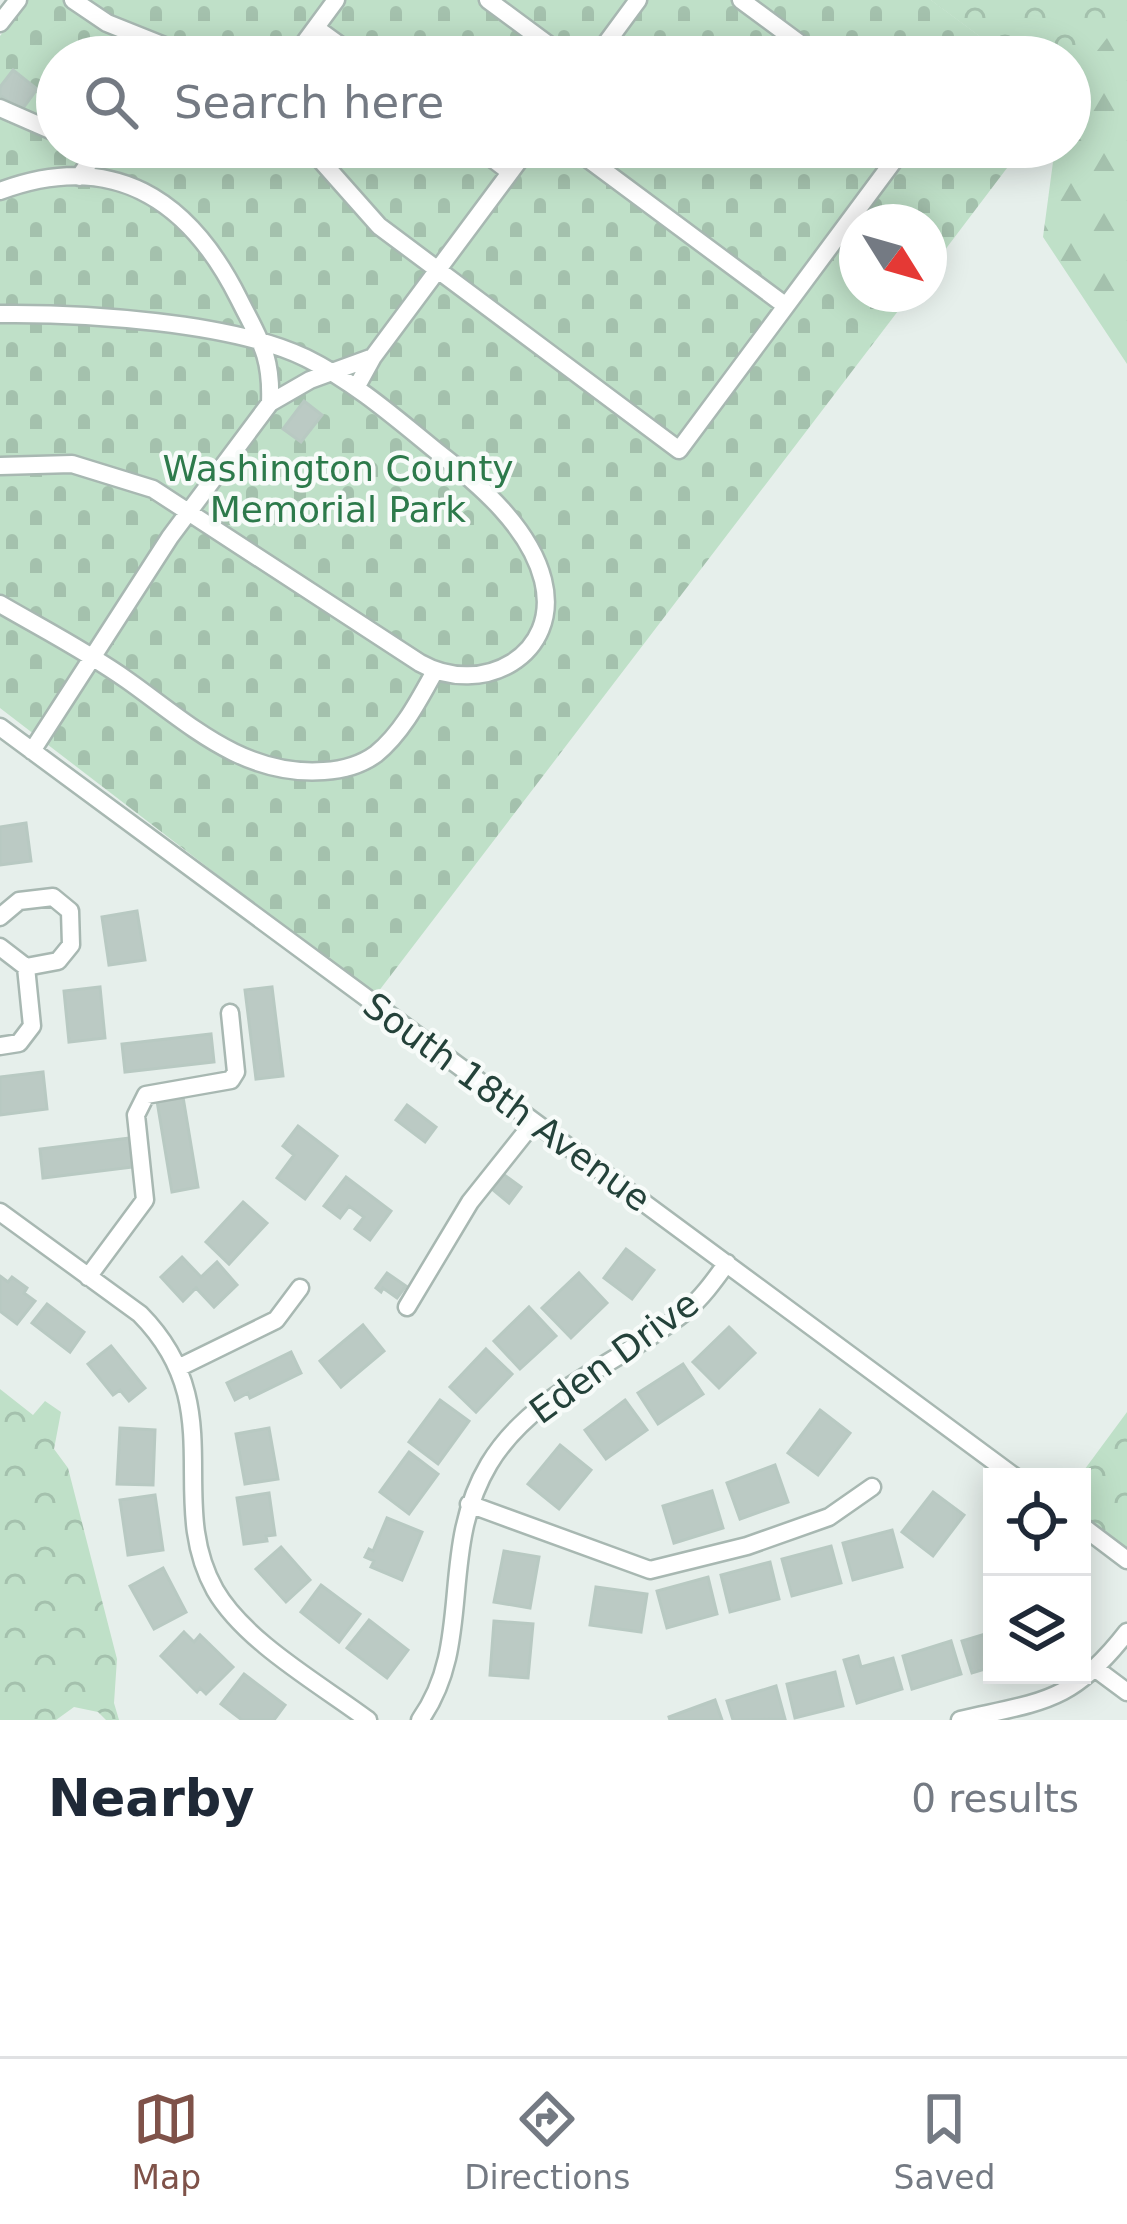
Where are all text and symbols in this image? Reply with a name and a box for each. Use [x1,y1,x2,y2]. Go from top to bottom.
search box [36,36,1091,168]
icon: search [78,69,144,135]
text: Search here [174,76,444,129]
north arrow [839,204,947,312]
park label: Washington County Memorial Park [162,448,514,530]
street label: South 18th Avenue [356,984,658,1220]
street label: Eden Drive [522,1282,706,1432]
map controls [983,1468,1091,1684]
button: locate [983,1468,1091,1576]
button: layers [983,1576,1091,1684]
text: Nearby [48,1769,255,1828]
text: 0 results [911,1776,1079,1821]
tab: Map [132,2086,201,2197]
tab: Directions [464,2086,630,2197]
tab: Saved [894,2086,995,2197]

